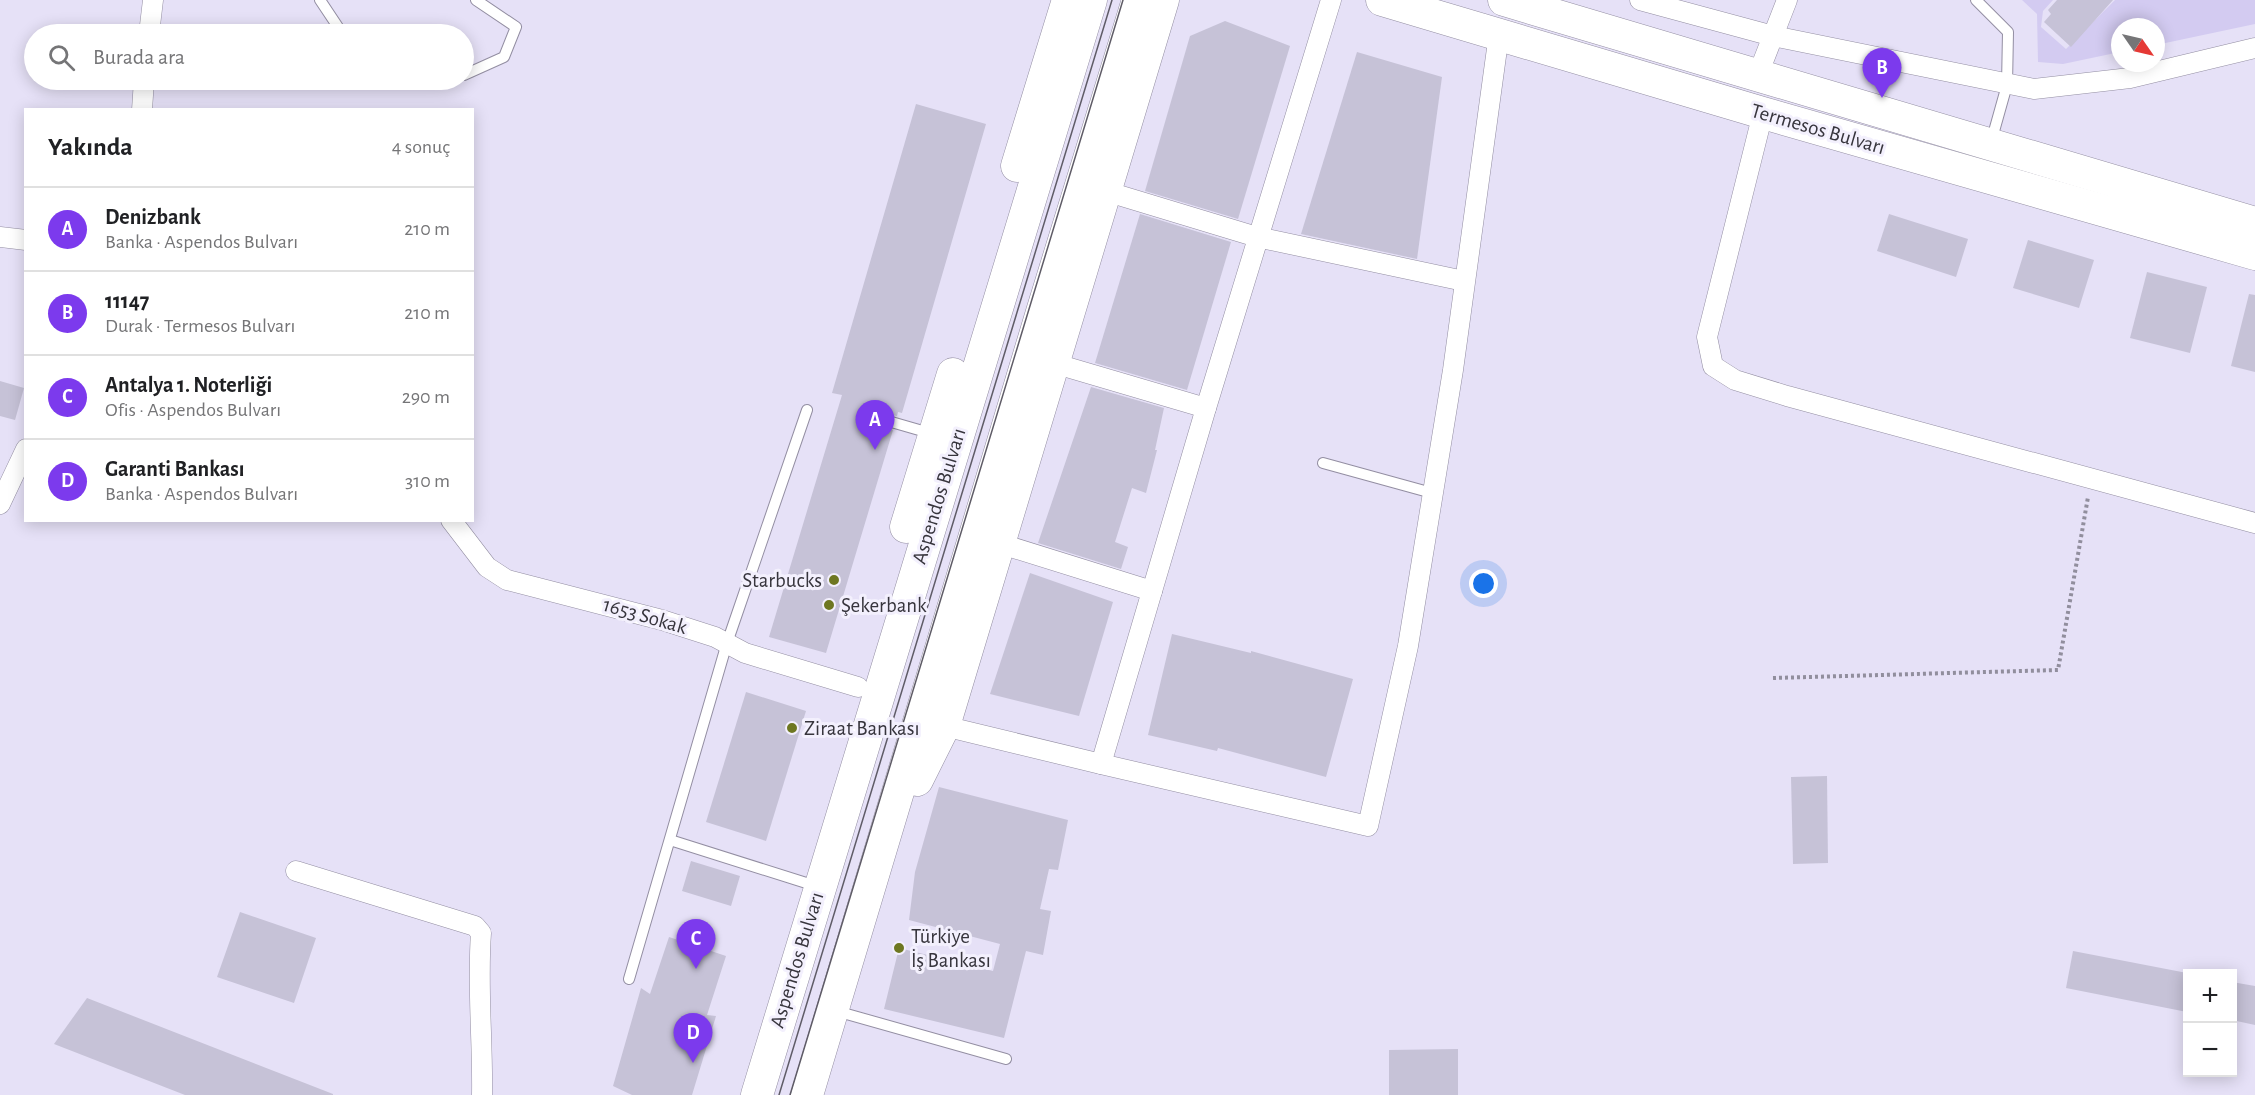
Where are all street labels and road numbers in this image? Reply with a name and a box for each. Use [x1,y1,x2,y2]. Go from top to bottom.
street label: Termesos Bulvarı [1749,100,1887,158]
street label: Aspendos Bulvarı [908,426,970,566]
street label: 1653 Sokak [601,594,690,638]
street label: Aspendos Bulvarı [766,890,828,1030]

